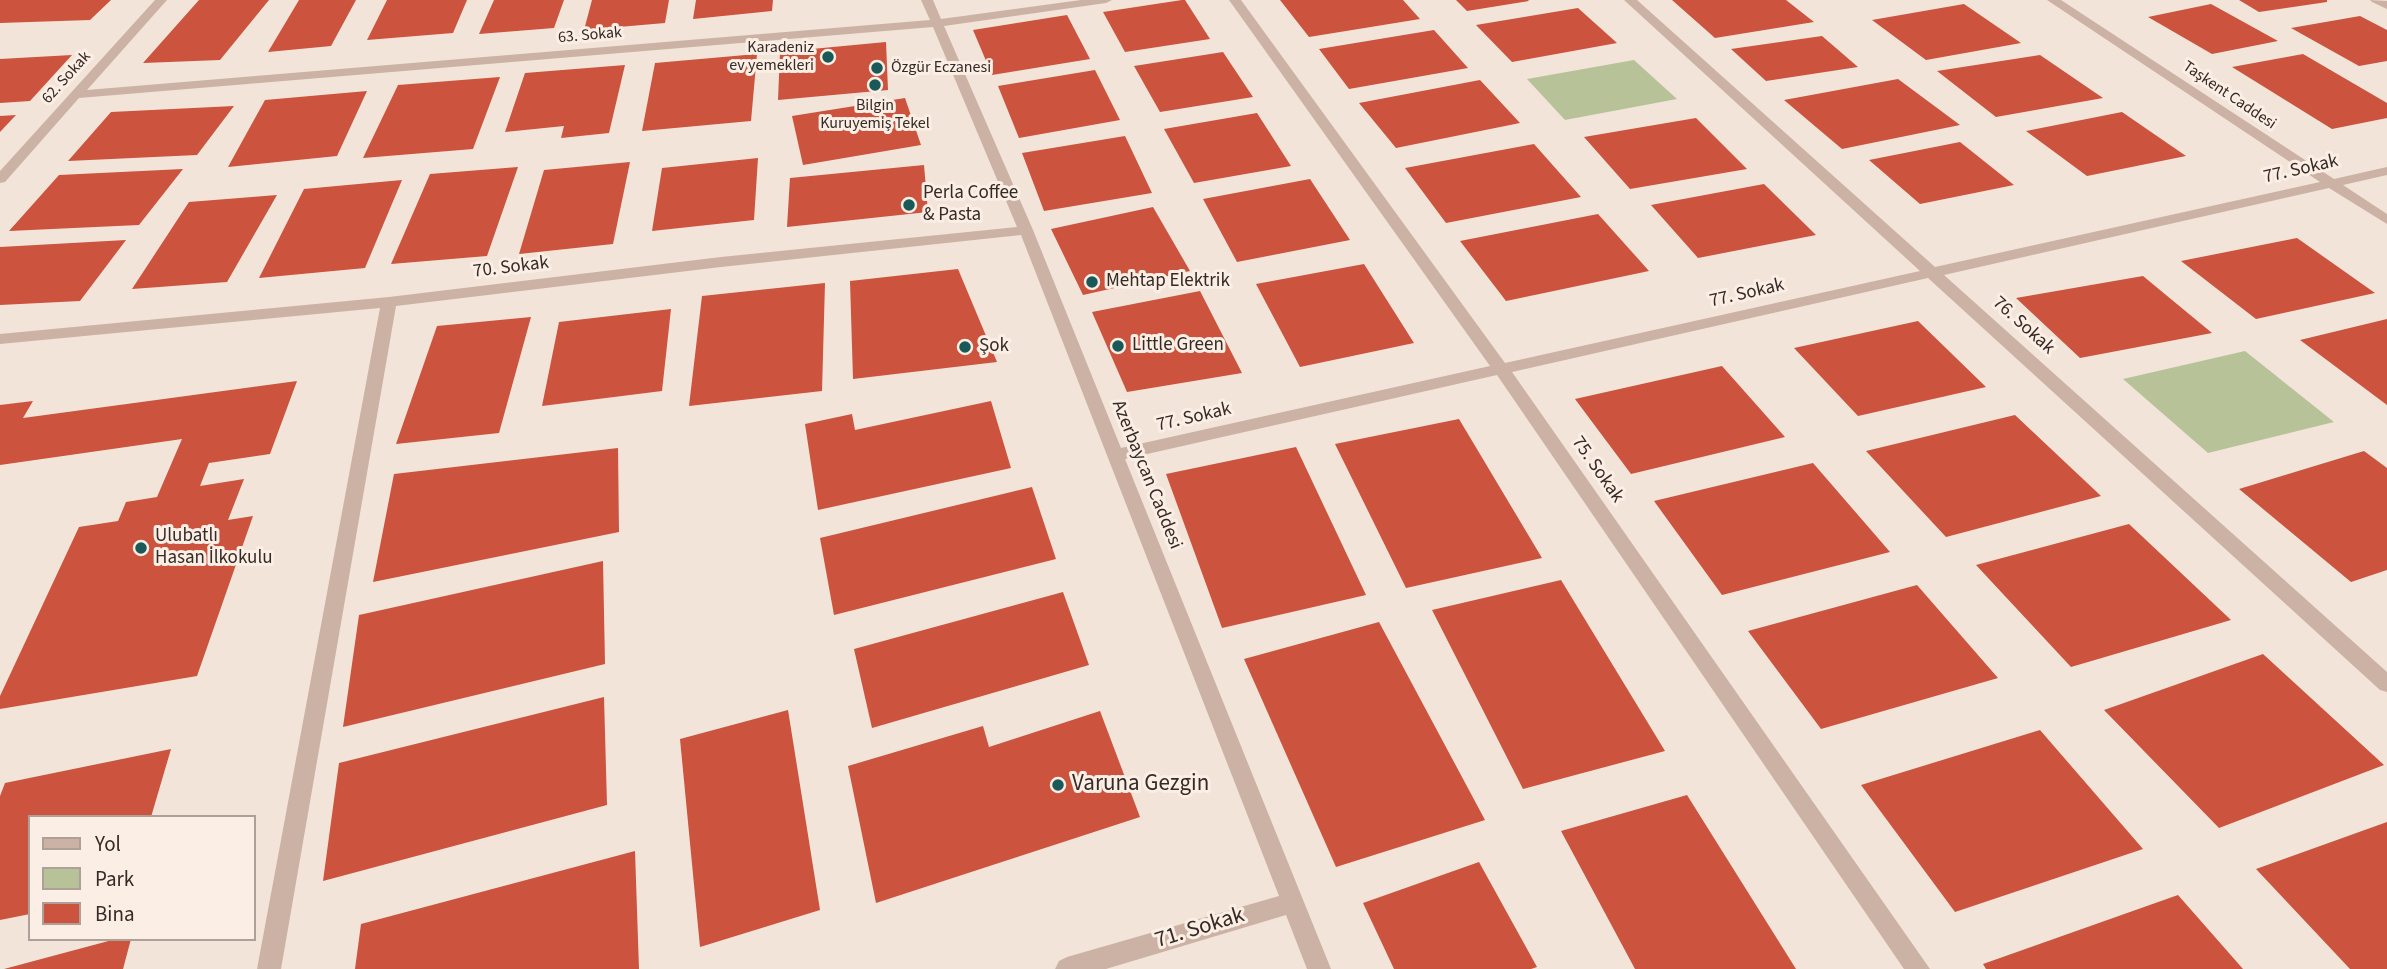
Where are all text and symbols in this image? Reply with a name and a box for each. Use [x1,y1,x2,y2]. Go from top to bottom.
street label: 63. Sokak [557,24,623,48]
place label: Karadeniz ev yemekleri [729,38,814,76]
street label: 62. Sokak [38,48,96,108]
marker: Karadeniz ev yemekleri [820,49,836,65]
place label: Özgür Eczanesi [891,58,991,78]
street label: Taşkent Caddesi [2179,58,2279,134]
marker: Özgür Eczanesi [869,60,885,76]
marker: Bilgin Kuruyemiş Tekel [867,77,883,93]
place label: Bilgin Kuruyemiş Tekel [820,96,930,134]
street label: 77. Sokak [2261,150,2341,190]
place label: Perla Coffee & Pasta [923,183,1018,227]
marker: Perla Coffee & Pasta [901,197,917,213]
street label: 70. Sokak [472,252,550,284]
place label: Mehtap Elektrik [1106,271,1230,293]
marker: Mehtap Elektrik [1084,274,1100,290]
street label: 77. Sokak [1707,274,1787,314]
street label: 76. Sokak [1987,292,2059,360]
place label: Little Green [1132,335,1224,357]
place label: Şok [979,336,1009,358]
marker: Little Green [1110,338,1126,354]
marker: Şok [957,339,973,355]
street label: Azerbaycan Caddesi [1106,397,1186,553]
street label: 77. Sokak [1154,398,1234,438]
street label: 75. Sokak [1566,432,1628,508]
place label: Ulubatlı Hasan İlkokulu [155,526,273,570]
marker: Ulubatlı Hasan İlkokulu [133,540,149,556]
place label: Varuna Gezgin [1072,771,1209,799]
marker: Varuna Gezgin [1050,777,1066,793]
legend [28,815,256,941]
text: Yol [95,829,121,859]
text: Park [95,864,134,894]
text: Bina [95,899,135,929]
street label: 71. Sokak [1152,902,1248,956]

